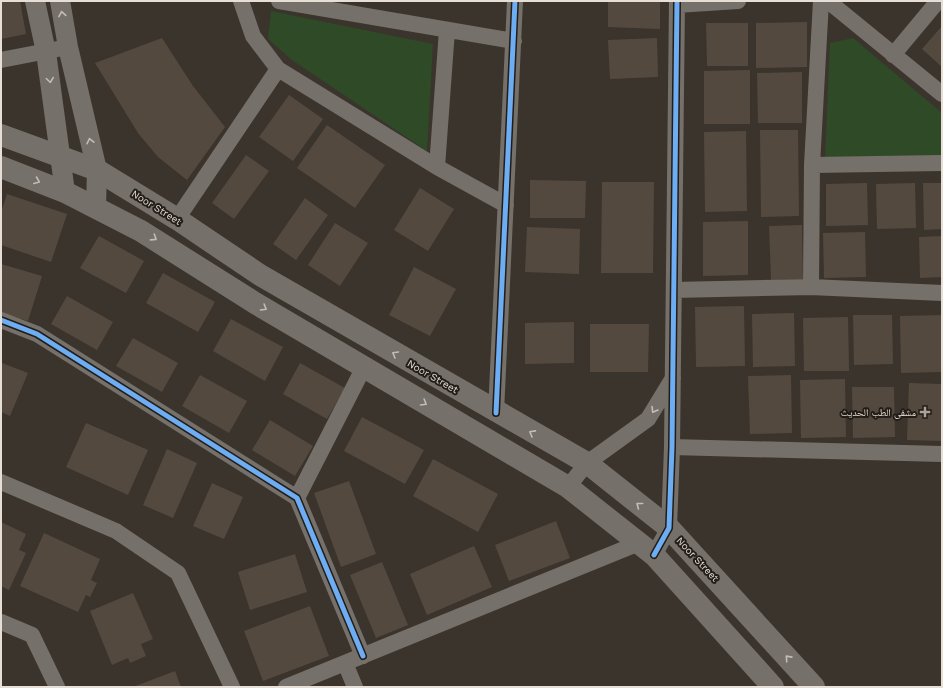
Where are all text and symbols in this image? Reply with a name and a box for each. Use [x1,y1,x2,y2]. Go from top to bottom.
one-way arrow [58,11,67,17]
one-way arrow [45,77,54,84]
one-way arrow [87,138,95,144]
one-way arrow [34,177,41,185]
street label: Noor Street [130,188,184,228]
one-way arrow [150,234,157,241]
one-way arrow [260,303,267,311]
one-way arrow [392,351,399,358]
street label: Noor Street [405,358,461,396]
one-way arrow [420,398,427,405]
one-way arrow [651,406,658,413]
marker: مشفى الطب الحديث [919,406,931,418]
place label: مشفى الطب الحديث [841,407,916,419]
one-way arrow [528,430,536,437]
one-way arrow [637,502,644,509]
street label: Noor Street [674,535,722,584]
one-way arrow [785,655,793,663]

